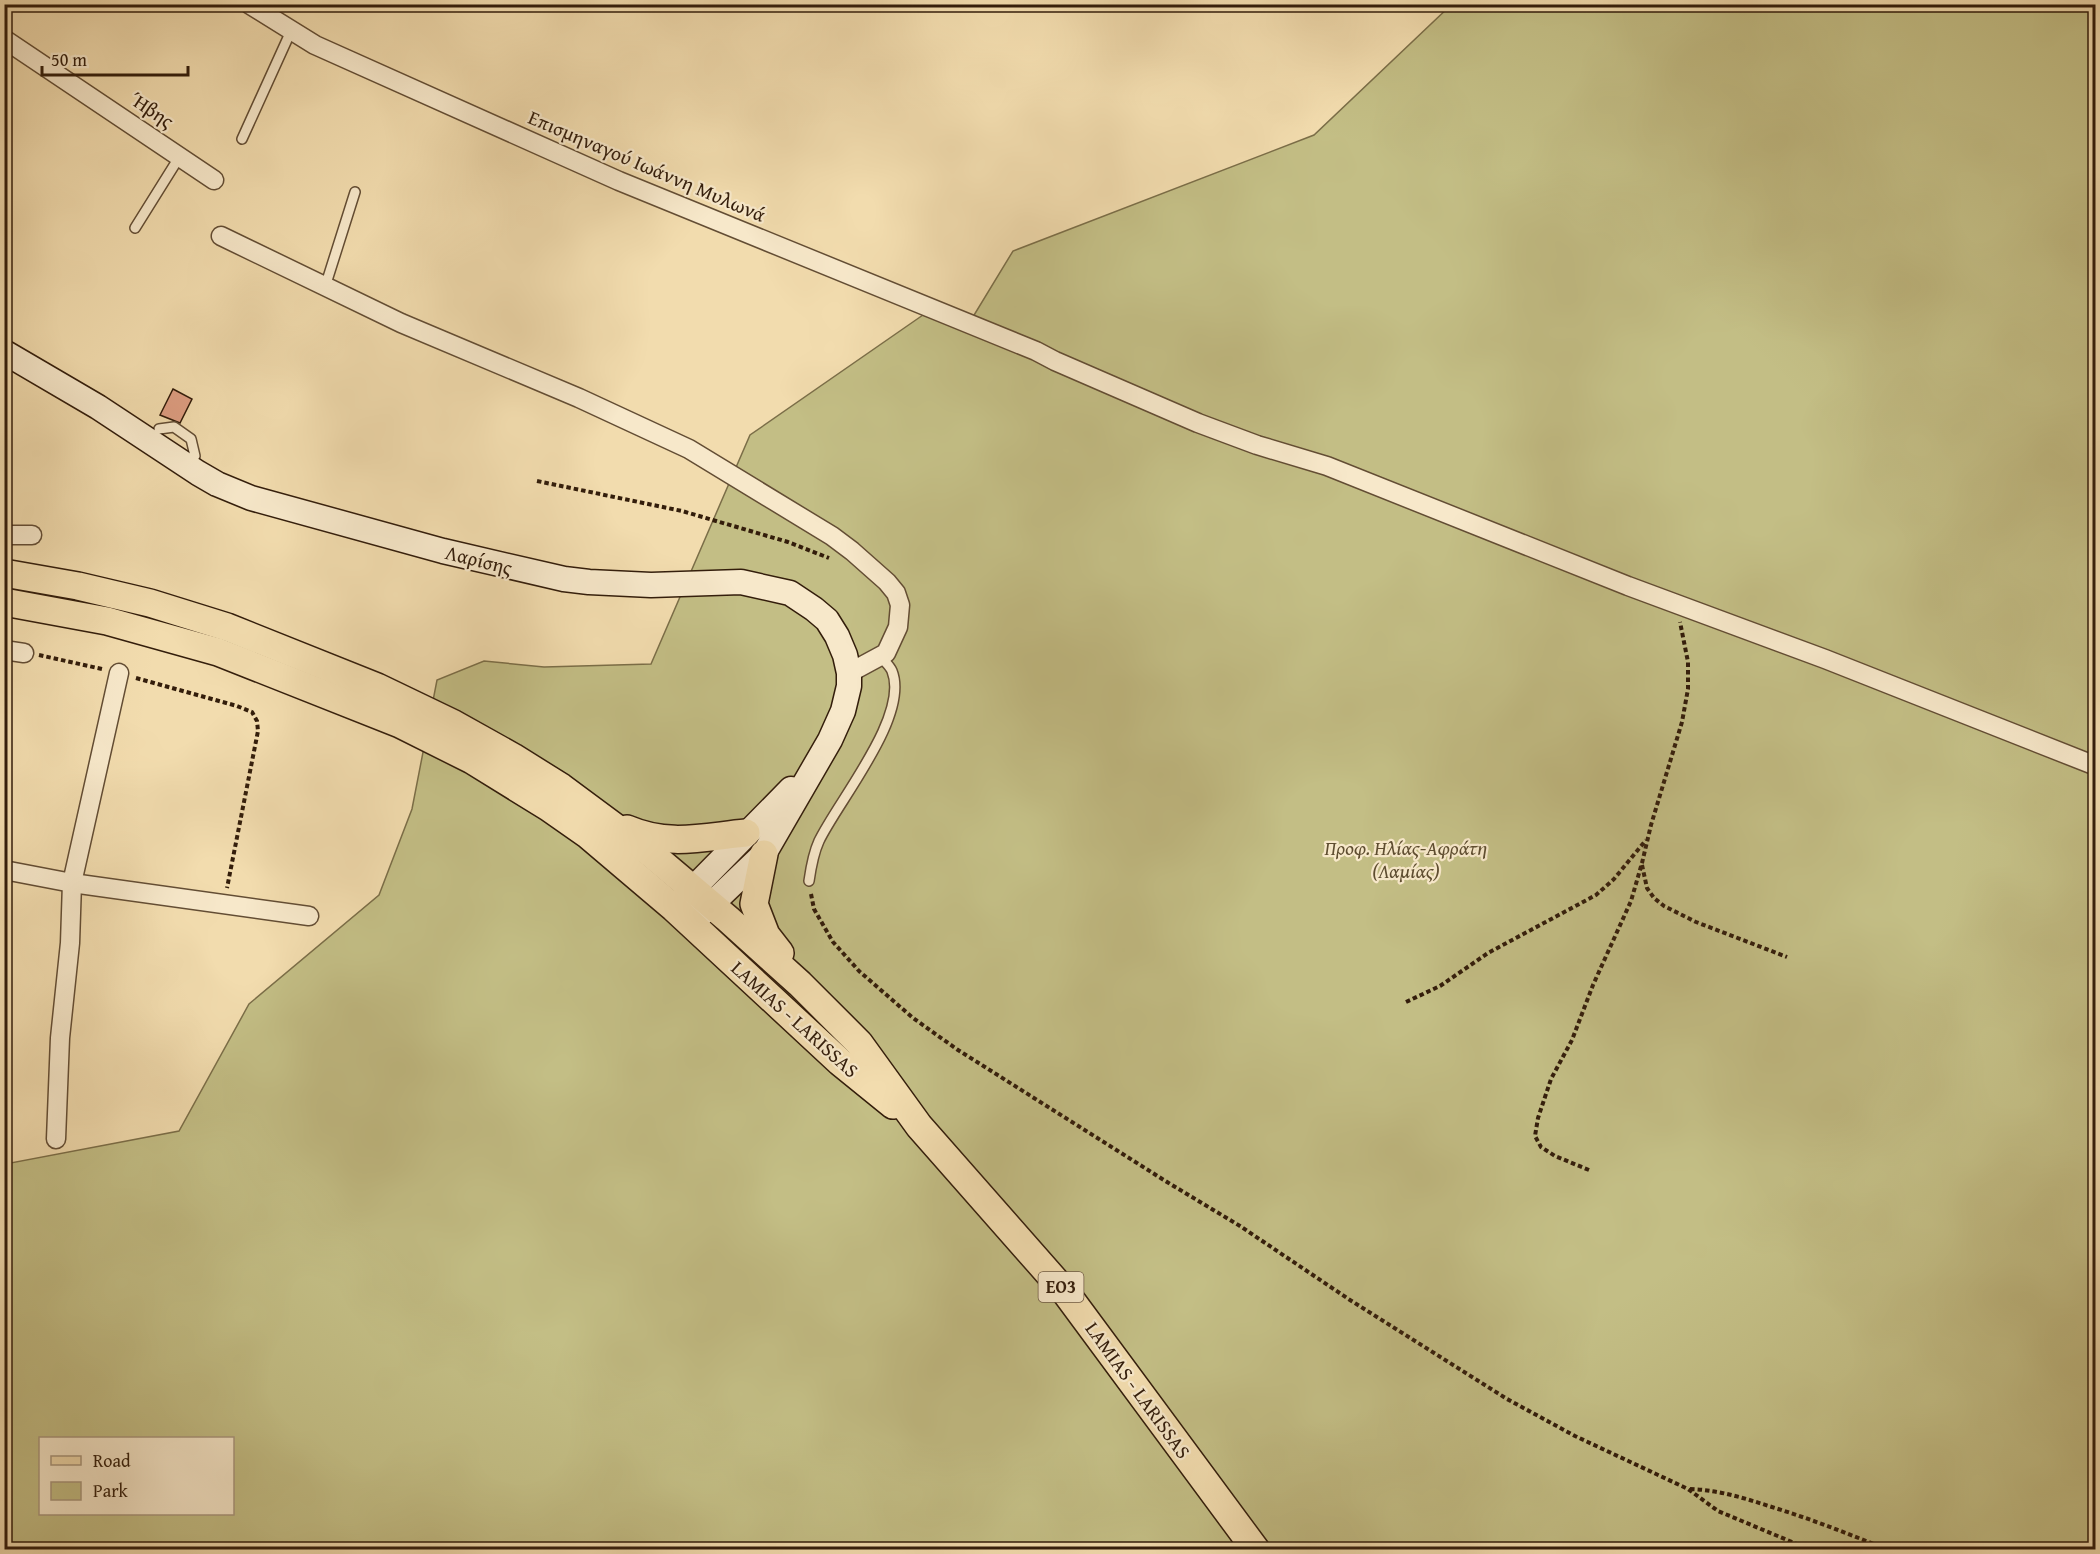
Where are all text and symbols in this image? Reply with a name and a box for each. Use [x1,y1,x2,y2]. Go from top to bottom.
scale bar [42,39,188,77]
text: 50 m [51,46,87,73]
street label: Ήβης [125,84,180,135]
street label: Επισμηναγού Ιωάννη Μυλωνά [524,102,770,229]
street label: Λαρίσης [443,537,516,582]
park label: Προφ. Ηλίας-Αφράτη (Λαμίας) [1324,833,1487,885]
street label: LAMIAS - LARISSAS [725,953,866,1084]
road number: ΕΟ3 [1038,1272,1084,1302]
street label: LAMIAS - LARISSAS [1079,1315,1198,1464]
legend [39,1437,234,1515]
text: Road [93,1447,131,1474]
text: Park [93,1477,129,1504]

